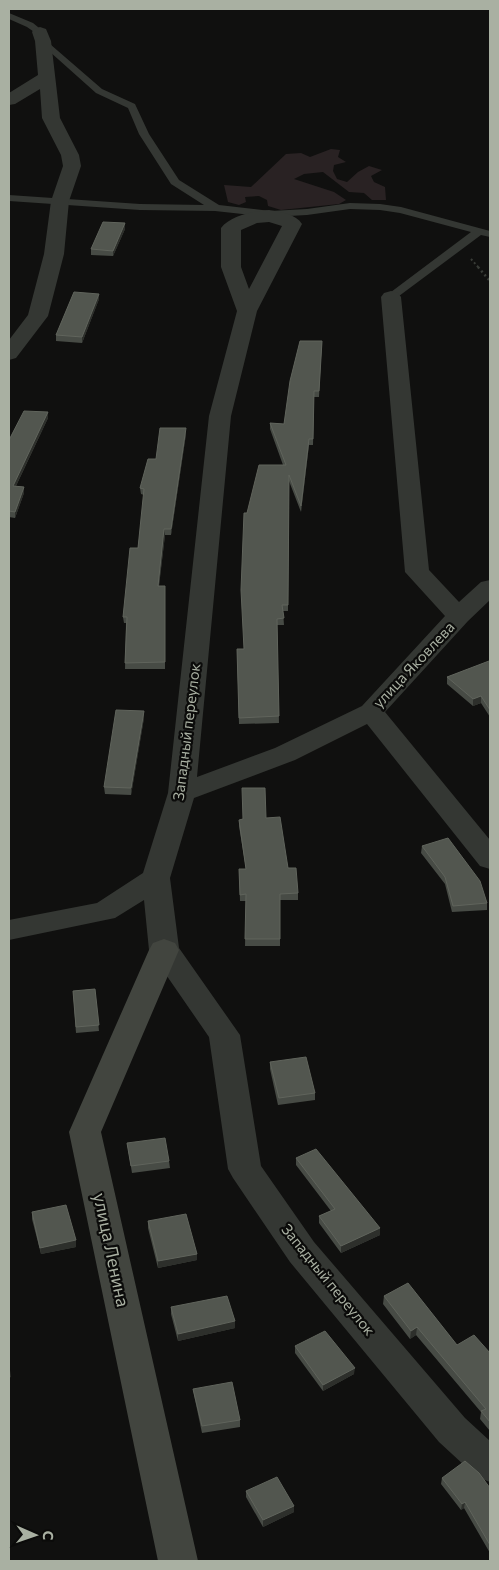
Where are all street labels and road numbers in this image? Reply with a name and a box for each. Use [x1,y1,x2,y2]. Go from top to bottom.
street label: улица Яковлева [369,618,458,711]
street label: Западный переулок [169,662,203,802]
street label: улица Ленина [89,1191,135,1309]
street label: Западный переулок [278,1220,379,1339]

